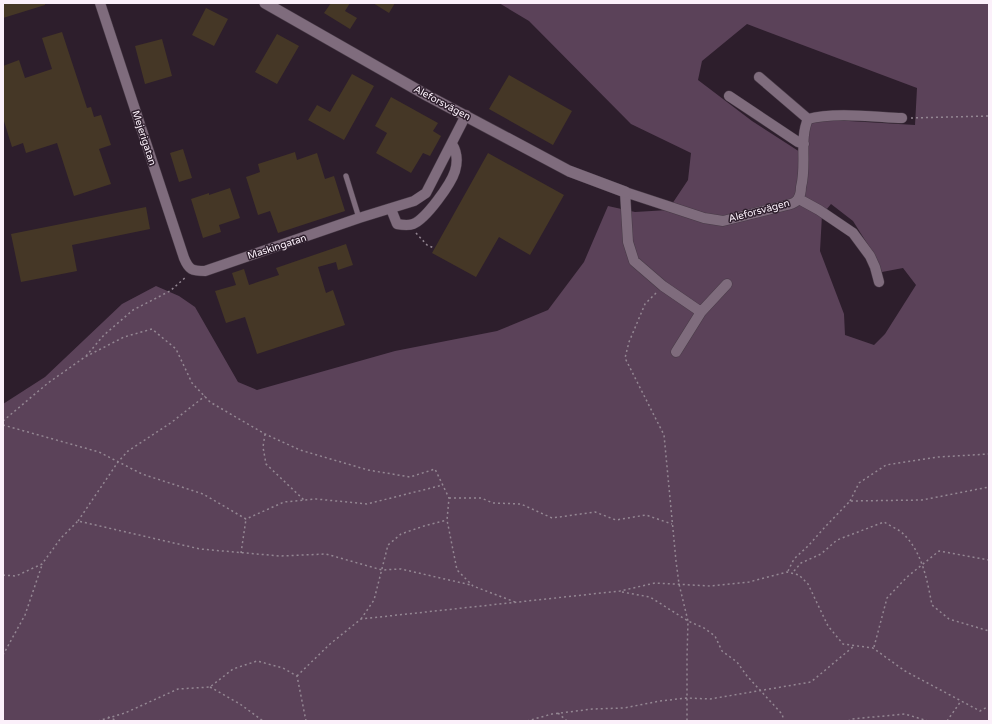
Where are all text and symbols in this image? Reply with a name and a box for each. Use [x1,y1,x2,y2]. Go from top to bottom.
street label: Aleforsvägen [412,83,472,123]
street label: Mejerigatan [129,109,159,167]
street label: Aleforsvägen [727,197,791,225]
street label: Maskingatan [246,232,308,262]

